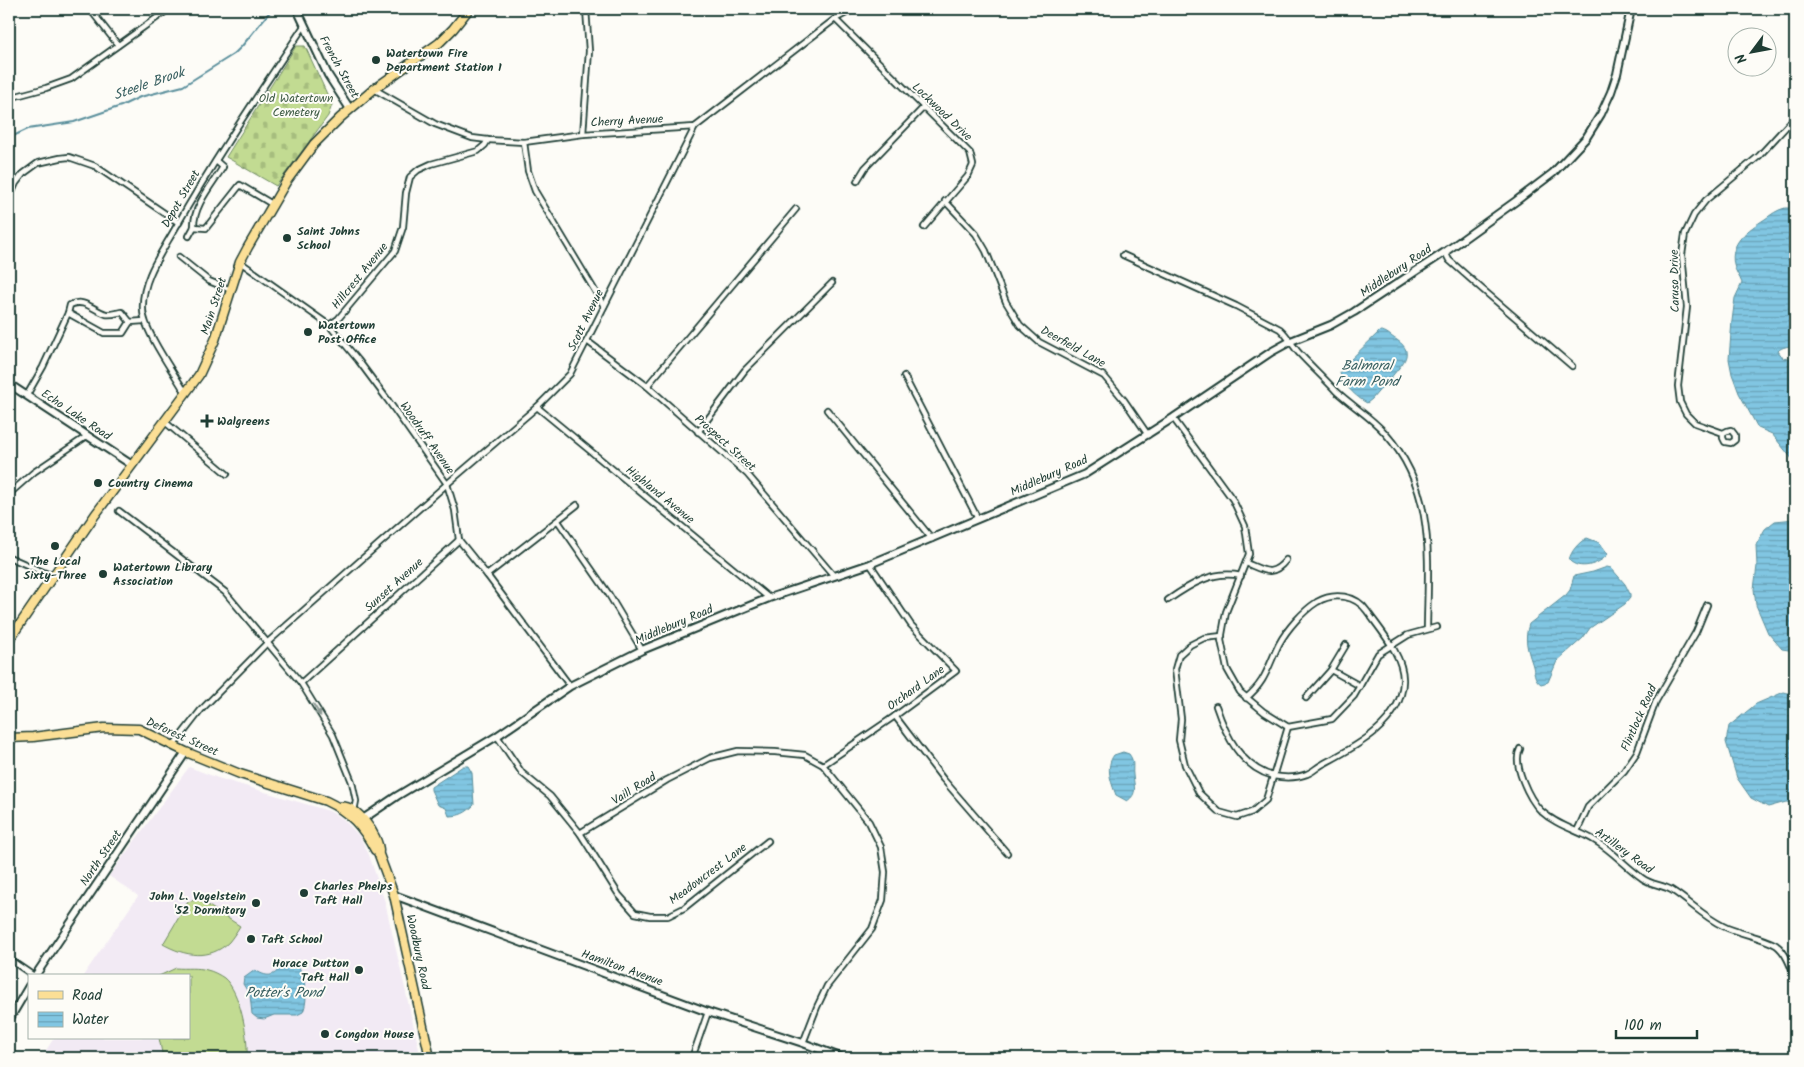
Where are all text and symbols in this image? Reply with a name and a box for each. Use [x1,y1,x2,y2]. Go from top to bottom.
north arrow [1726,28,1776,78]
street label: French Street [314,32,364,102]
place label: Watertown Fire Department Station 1 [386,44,502,77]
text: N [1730,49,1753,68]
marker: Watertown Fire Department Station 1 [370,54,382,66]
water label: Steele Brook [111,61,190,106]
street label: Lockwood Drive [907,78,977,146]
park label: Old Watertown Cemetery [259,89,333,122]
street label: Cherry Avenue [590,110,664,132]
street label: Depot Street [157,166,205,232]
place label: Saint Johns School [297,222,360,255]
marker: Saint Johns School [281,232,293,244]
street label: Hillcrest Avenue [327,238,393,314]
street label: Middlebury Road [1356,239,1437,302]
street label: Caruso Drive [1665,249,1685,313]
street label: Main Street [196,274,232,337]
street label: Scott Avenue [563,285,609,354]
place label: Watertown Post Office [318,316,376,349]
street label: Deerfield Lane [1037,321,1110,373]
marker: Watertown Post Office [302,326,314,338]
water label: Balmoral Farm Pond [1335,355,1402,393]
street label: Echo Lake Road [37,384,116,446]
street label: Woodruff Avenue [395,398,460,479]
street label: Prospect Street [690,410,760,476]
place label: Walgreens [217,412,270,431]
marker: Walgreens [201,415,213,427]
street label: Middlebury Road [1007,450,1092,502]
street label: Highland Avenue [621,461,699,529]
place label: Country Cinema [108,474,193,493]
marker: Country Cinema [92,477,104,489]
marker: The Local Sixty-Three [49,540,61,552]
place label: The Local Sixty-Three [24,552,87,585]
street label: Sunset Avenue [360,553,428,617]
place label: Watertown Library Association [113,558,213,591]
marker: Watertown Library Association [97,568,109,580]
street label: Middlebury Road [632,600,717,650]
street label: Orchard Lane [883,660,949,716]
street label: Flintlock Road [1616,681,1663,754]
one-way arrow [313,703,322,716]
street label: Deforest Street [143,713,222,762]
street label: Vaill Road [608,767,661,810]
street label: Artillery Road [1591,823,1658,879]
street label: North Street [75,826,127,890]
street label: Meadowcrest Lane [665,838,751,910]
place label: Charles Phelps Taft Hall [314,877,393,910]
place label: John L. Vogelstein '52 Dormitory [149,887,247,920]
marker: Charles Phelps Taft Hall [298,887,310,899]
marker: John L. Vogelstein '52 Dormitory [250,897,262,909]
street label: Woodbury Road [401,912,435,993]
place label: Taft School [261,930,323,949]
marker: Taft School [245,933,257,945]
street label: Hamilton Avenue [579,944,666,992]
place label: Horace Dutton Taft Hall [272,954,350,987]
marker: Horace Dutton Taft Hall [353,964,365,976]
legend [28,974,190,1040]
water label: Potter's Pond [245,982,326,1004]
text: Road [72,984,103,1008]
scale bar [1616,1007,1698,1039]
text: Water [72,1008,109,1032]
text: 100 m [1624,1014,1662,1038]
place label: Congdon House [335,1025,414,1044]
marker: Congdon House [319,1028,331,1040]

